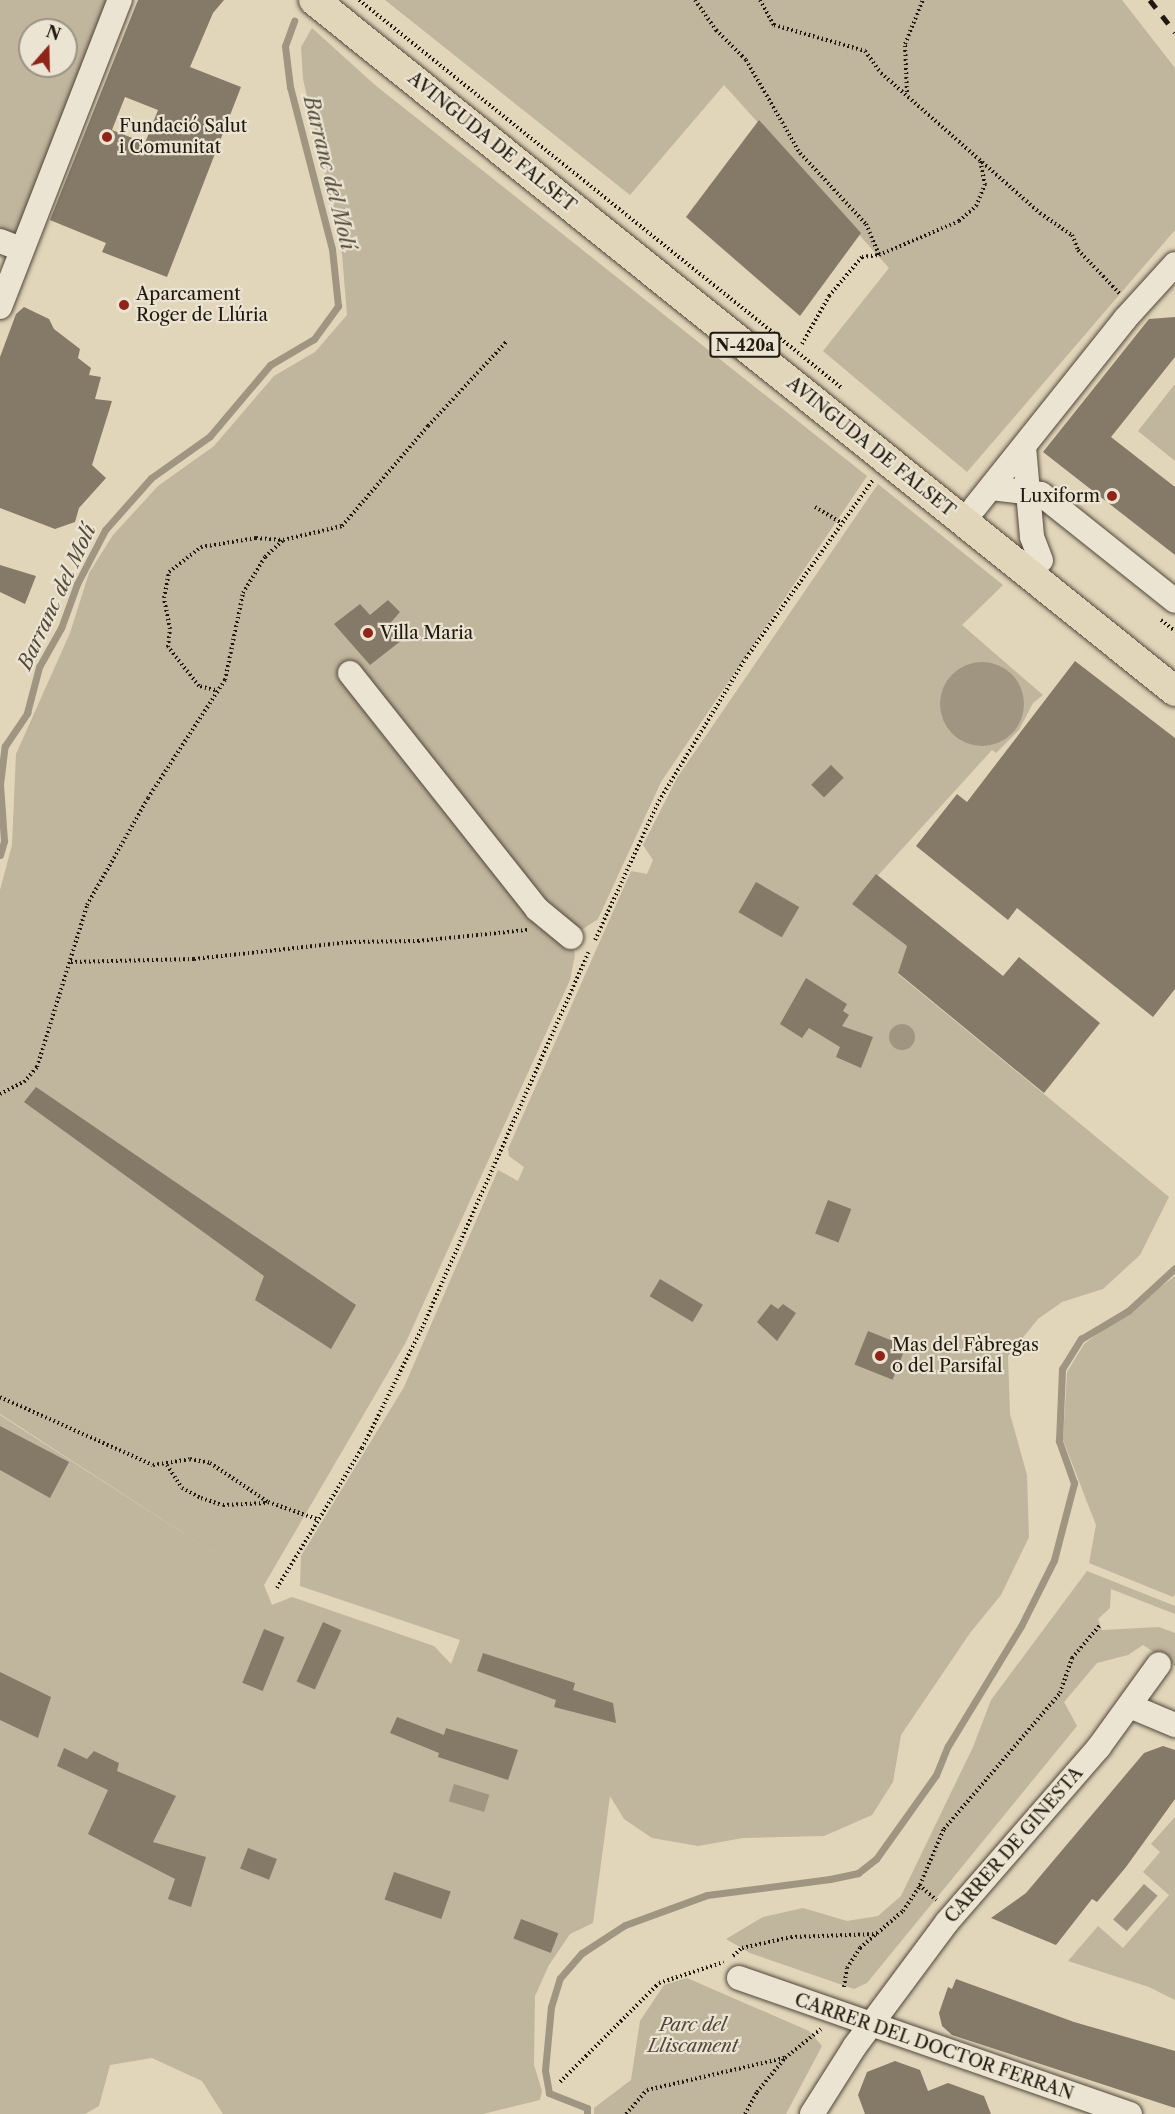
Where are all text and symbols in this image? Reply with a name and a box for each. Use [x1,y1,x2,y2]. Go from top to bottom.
north arrow [18,18,78,78]
text: N [44,21,63,45]
street label: AVINGUDA DE FALSET [403,67,581,217]
water label: Barranc del Molí [298,93,360,253]
place label: Fundació Salut i Comunitat [119,116,247,158]
marker: Fundació Salut i Comunitat [100,130,114,144]
place label: Aparcament Roger de Llúria [136,284,268,326]
marker: Aparcament Roger de Llúria [117,298,131,312]
road number: N-420a [709,332,781,358]
street label: AVINGUDA DE FALSET [782,372,960,522]
place label: Luxiform [1020,485,1100,507]
marker: Luxiform [1105,489,1119,503]
water label: Barranc del Molí [13,520,101,674]
place label: Villa Maria [380,622,474,644]
marker: Villa Maria [361,626,375,640]
place label: Mas del Fàbregas o del Parsifal [892,1335,1039,1378]
marker: Mas del Fàbregas o del Parsifal [873,1349,887,1363]
street label: CARRER DE GINESTA [940,1762,1088,1928]
street label: CARRER DEL DOCTOR FERRAN [791,1989,1077,2105]
park label: Parc del Lliscament [648,2015,738,2058]

